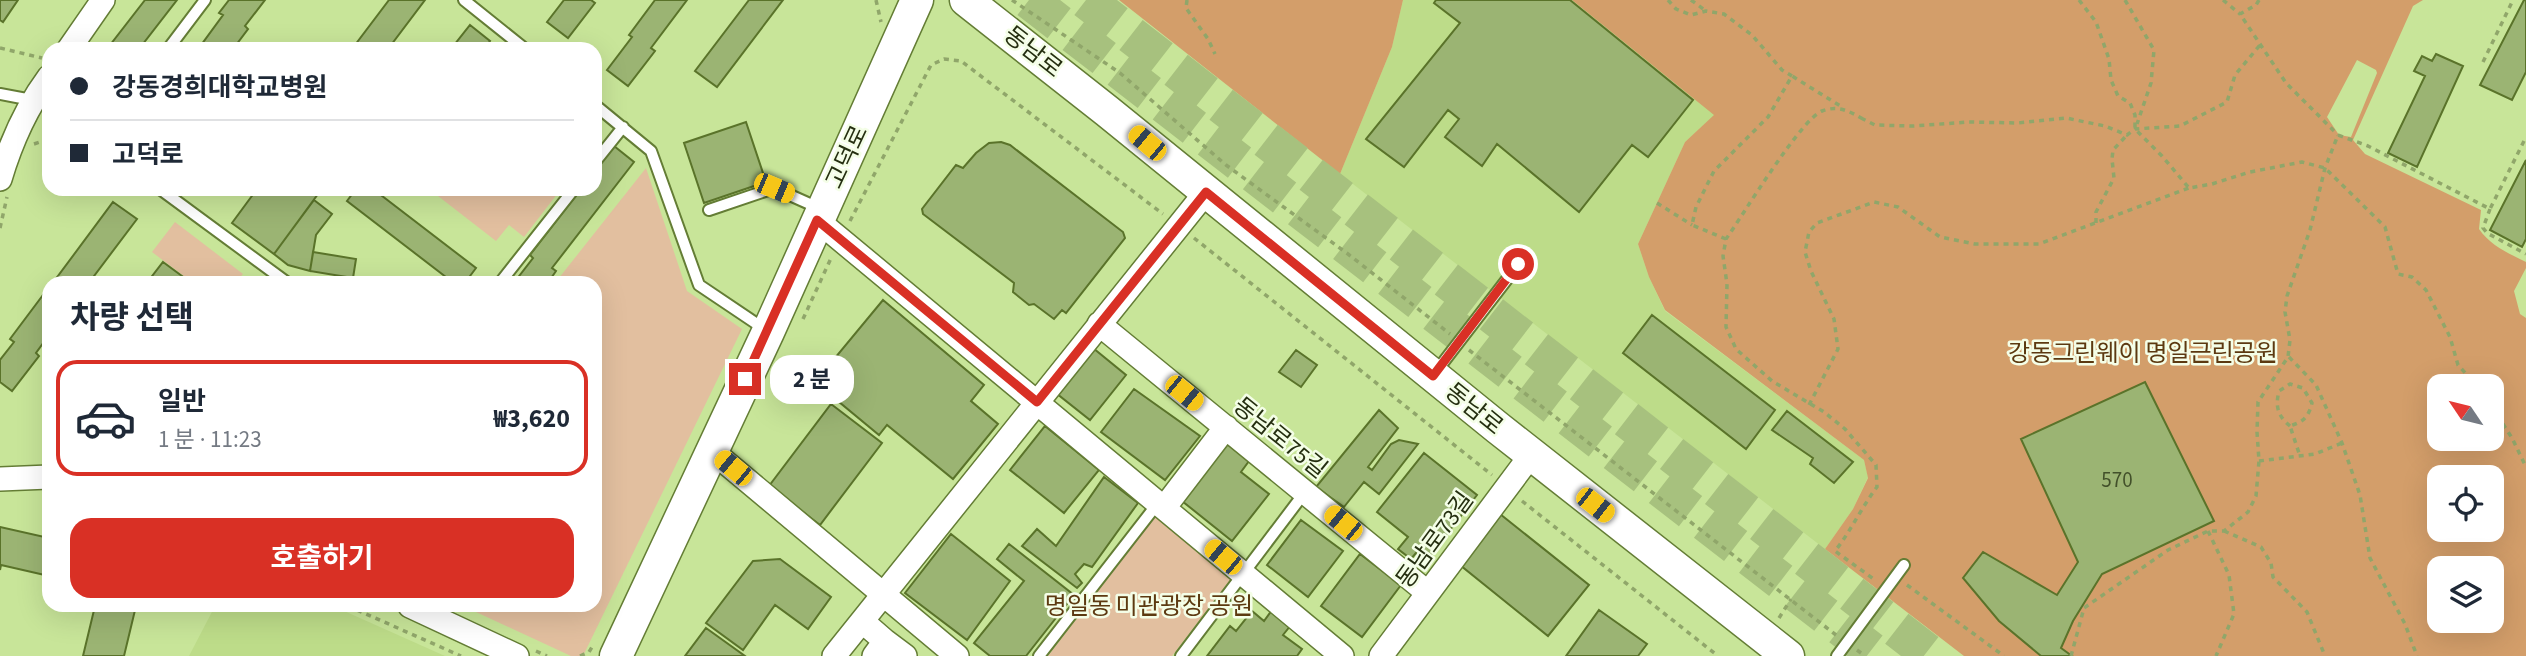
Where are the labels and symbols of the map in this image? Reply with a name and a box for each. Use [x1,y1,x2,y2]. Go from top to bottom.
street label: 동남로 [996,18,1070,86]
street label: 고덕로 [817,120,877,194]
car [1125,121,1170,165]
car [751,170,798,206]
route start [1502,248,1534,280]
park label: 강동그린웨이 명일근린공원 [2008,336,2278,371]
callout: 2 분 [770,354,854,404]
route end [729,363,761,395]
car [1162,372,1207,414]
north arrow [2427,374,2504,452]
street label: 동남로 [1437,375,1511,443]
street label: 동남로75길 [1225,389,1335,487]
car [711,446,756,490]
house number: 570 [2101,465,2133,495]
street label: 동남로73길 [1388,484,1482,596]
car [1572,484,1619,526]
car [1321,502,1366,544]
car [1201,535,1246,579]
park label: 명일동 미관광장 공원 [1045,589,1253,624]

